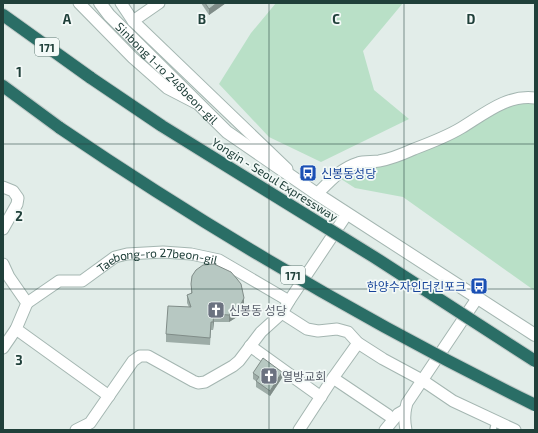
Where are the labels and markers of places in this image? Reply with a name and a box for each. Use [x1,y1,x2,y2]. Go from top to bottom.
bus stop icon: 신봉동성당 [298,163,318,183]
place label: 신봉동성당 [321,166,376,180]
bus stop icon: 한양수자인더킨포크 [469,276,489,296]
place label: 한양수자인더킨포크 [367,279,466,293]
church icon: 신봉동 성당 [206,300,226,320]
place label: 신봉동 성당 [229,303,287,317]
church icon: 열방교회 [259,366,279,386]
place label: 열방교회 [282,369,326,383]

